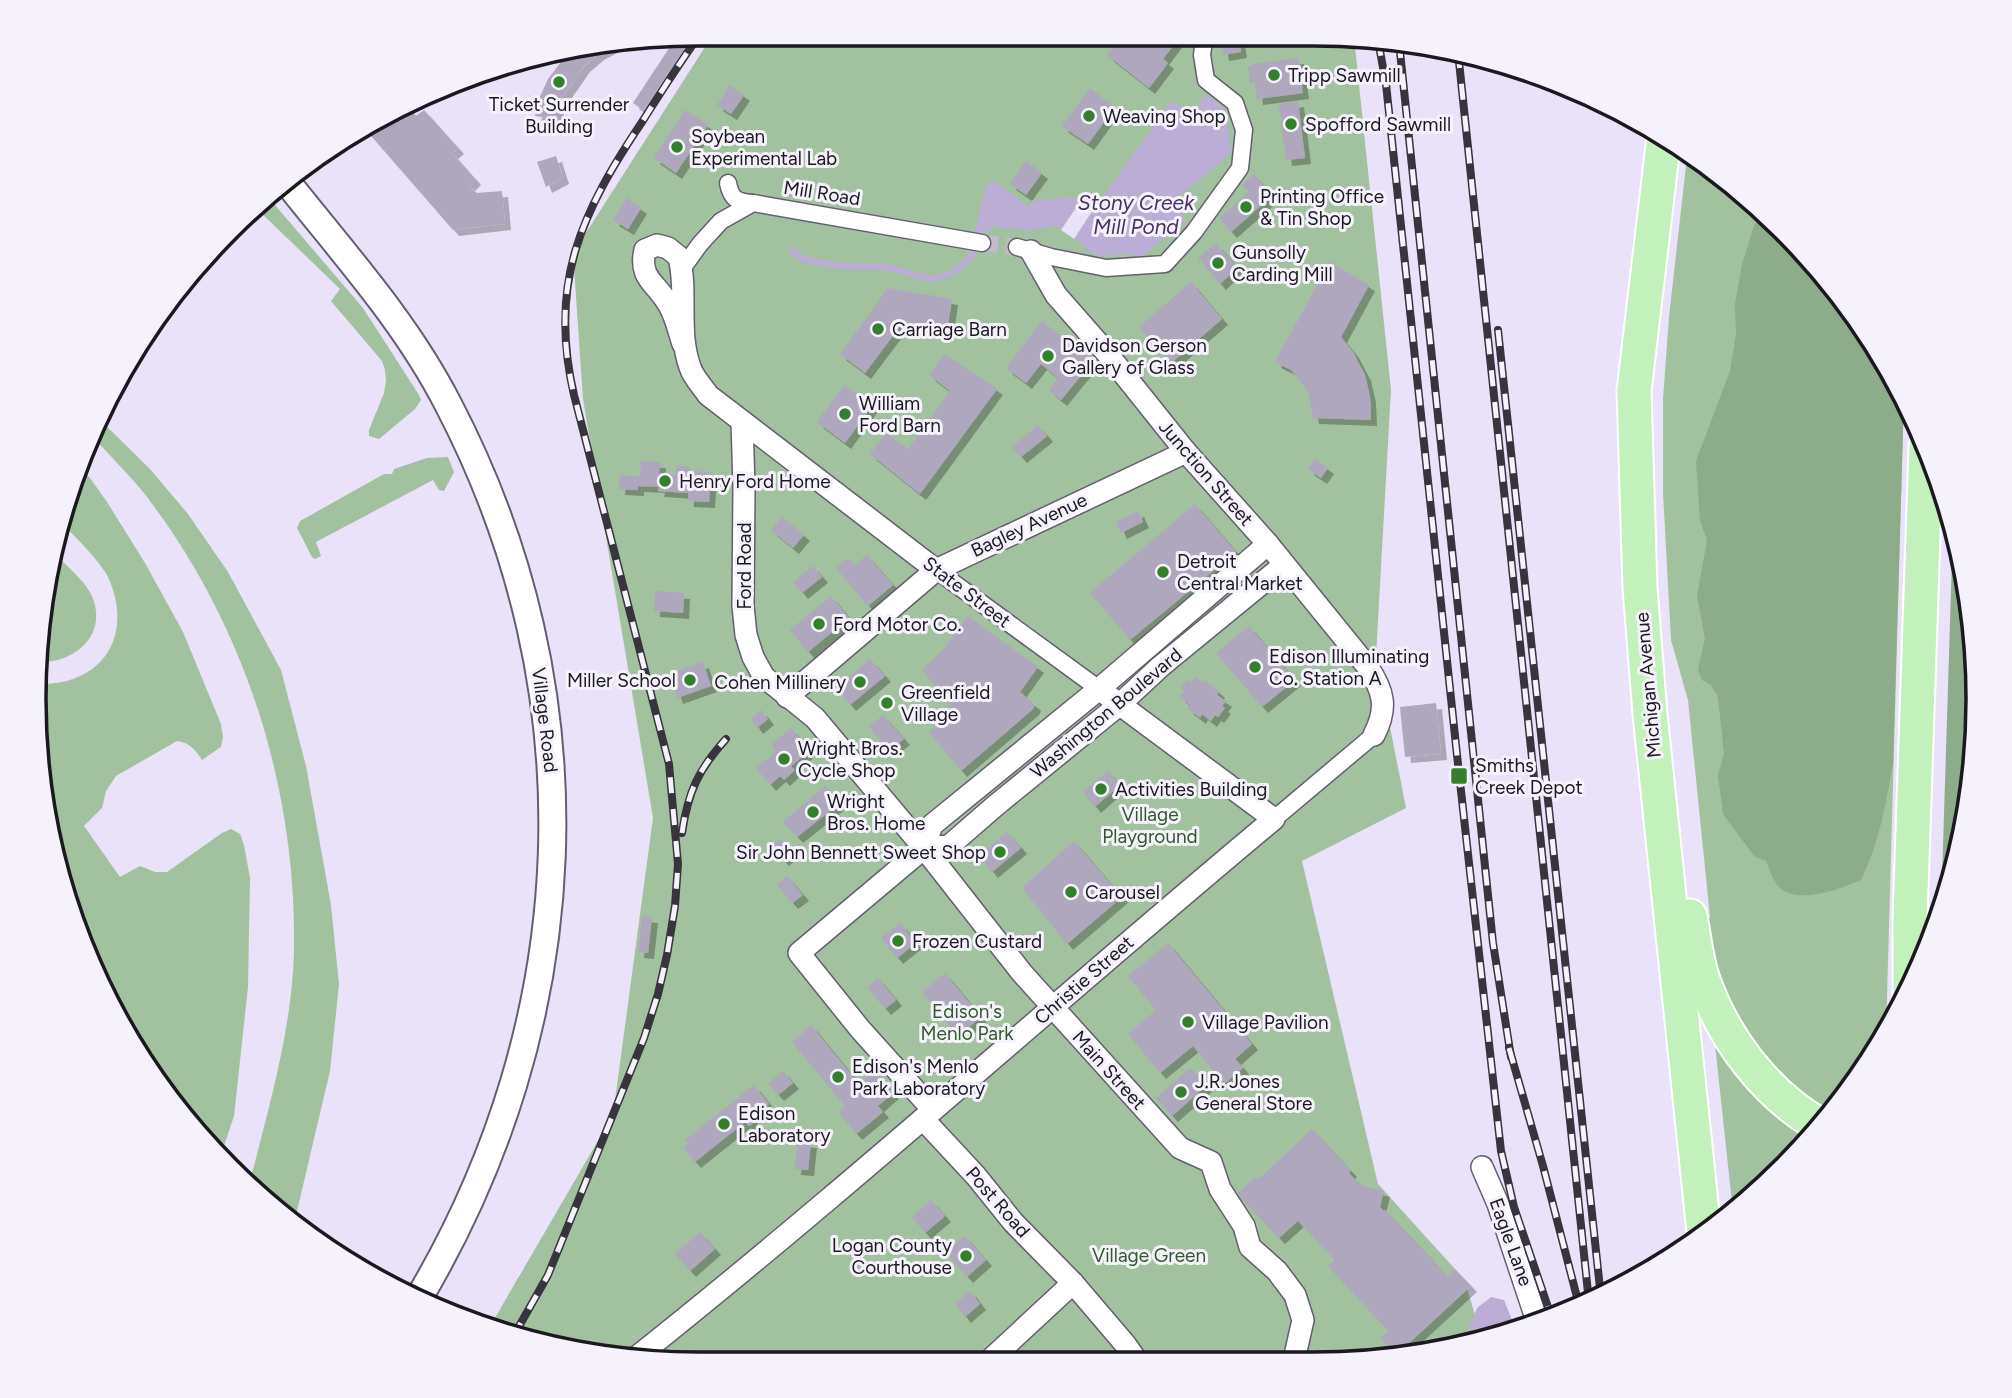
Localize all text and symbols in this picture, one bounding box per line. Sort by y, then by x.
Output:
place label: Tripp Sawmill [1288,64,1401,87]
marker: Tripp Sawmill [1266,67,1282,83]
marker: Ticket Surrender Building [551,74,567,90]
place label: Ticket Surrender Building [489,93,630,138]
place label: Weaving Shop [1103,105,1226,128]
marker: Weaving Shop [1081,108,1097,124]
place label: Spofford Sawmill [1305,113,1451,136]
marker: Spofford Sawmill [1283,116,1299,132]
place label: Soybean Experimental Lab [691,125,837,170]
marker: Soybean Experimental Lab [669,139,685,155]
street label: Mill Road [782,176,862,210]
place label: Printing Office & Tin Shop [1260,185,1384,230]
water label: Stony Creek Mill Pond [1078,190,1195,239]
marker: Printing Office & Tin Shop [1238,199,1254,215]
place label: Gunsolly Carding Mill [1232,241,1333,286]
marker: Gunsolly Carding Mill [1210,255,1226,271]
place label: Carriage Barn [892,318,1007,341]
marker: Carriage Barn [870,321,886,337]
place label: Davidson Gerson Gallery of Glass [1062,334,1207,379]
marker: Davidson Gerson Gallery of Glass [1040,348,1056,364]
place label: William Ford Barn [859,392,941,437]
marker: William Ford Barn [837,406,853,422]
street label: Junction Street [1154,416,1258,530]
place label: Henry Ford Home [679,470,831,493]
marker: Henry Ford Home [657,473,673,489]
street label: Bagley Avenue [967,488,1091,562]
street label: Ford Road [733,522,756,610]
place label: Detroit Central Market [1177,550,1303,595]
street label: State Street [919,552,1015,632]
marker: Detroit Central Market [1155,564,1171,580]
street label: Michigan Avenue [1630,611,1666,759]
place label: Ford Motor Co. [833,613,962,636]
marker: Ford Motor Co. [811,616,827,632]
street label: Washington Boulevard [1026,643,1186,783]
place label: Edison Illuminating Co. Station A [1269,645,1429,690]
marker: Edison Illuminating Co. Station A [1247,659,1263,675]
street label: Village Road [527,666,563,774]
place label: Miller School [567,669,676,692]
place label: Cohen Millinery [714,671,846,694]
marker: Miller School [682,672,698,688]
marker: Cohen Millinery [852,674,868,690]
place label: Greenfield Village [901,681,990,726]
marker: Greenfield Village [879,695,895,711]
place label: Wright Bros. Cycle Shop [798,737,903,782]
marker: Wright Bros. Cycle Shop [776,751,792,767]
place label: Smiths Creek Depot [1475,754,1583,799]
marker: Smiths Creek Depot [1449,766,1469,786]
place label: Activities Building [1115,778,1268,801]
marker: Activities Building [1093,781,1109,797]
place label: Wright Bros. Home [827,790,925,835]
park label: Village Playground [1102,803,1198,848]
marker: Wright Bros. Home [805,804,821,820]
place label: Sir John Bennett Sweet Shop [736,841,986,864]
marker: Sir John Bennett Sweet Shop [992,844,1008,860]
place label: Carousel [1085,881,1160,904]
marker: Carousel [1063,884,1079,900]
place label: Frozen Custard [912,930,1042,953]
street label: Christie Street [1030,931,1138,1029]
marker: Frozen Custard [890,933,906,949]
park label: Edison's Menlo Park [920,1000,1014,1045]
place label: Village Pavilion [1202,1011,1329,1034]
marker: Village Pavilion [1180,1014,1196,1030]
street label: Main Street [1067,1026,1151,1114]
place label: Edison's Menlo Park Laboratory [852,1055,985,1100]
marker: Edison's Menlo Park Laboratory [830,1069,846,1085]
place label: J.R. Jones General Store [1195,1070,1312,1115]
marker: J.R. Jones General Store [1173,1084,1189,1100]
place label: Edison Laboratory [738,1102,830,1147]
marker: Edison Laboratory [716,1116,732,1132]
street label: Post Road [961,1162,1035,1242]
street label: Eagle Lane [1484,1195,1538,1289]
place label: Logan County Courthouse [832,1234,952,1279]
park label: Village Green [1092,1244,1206,1267]
marker: Logan County Courthouse [958,1248,974,1264]

